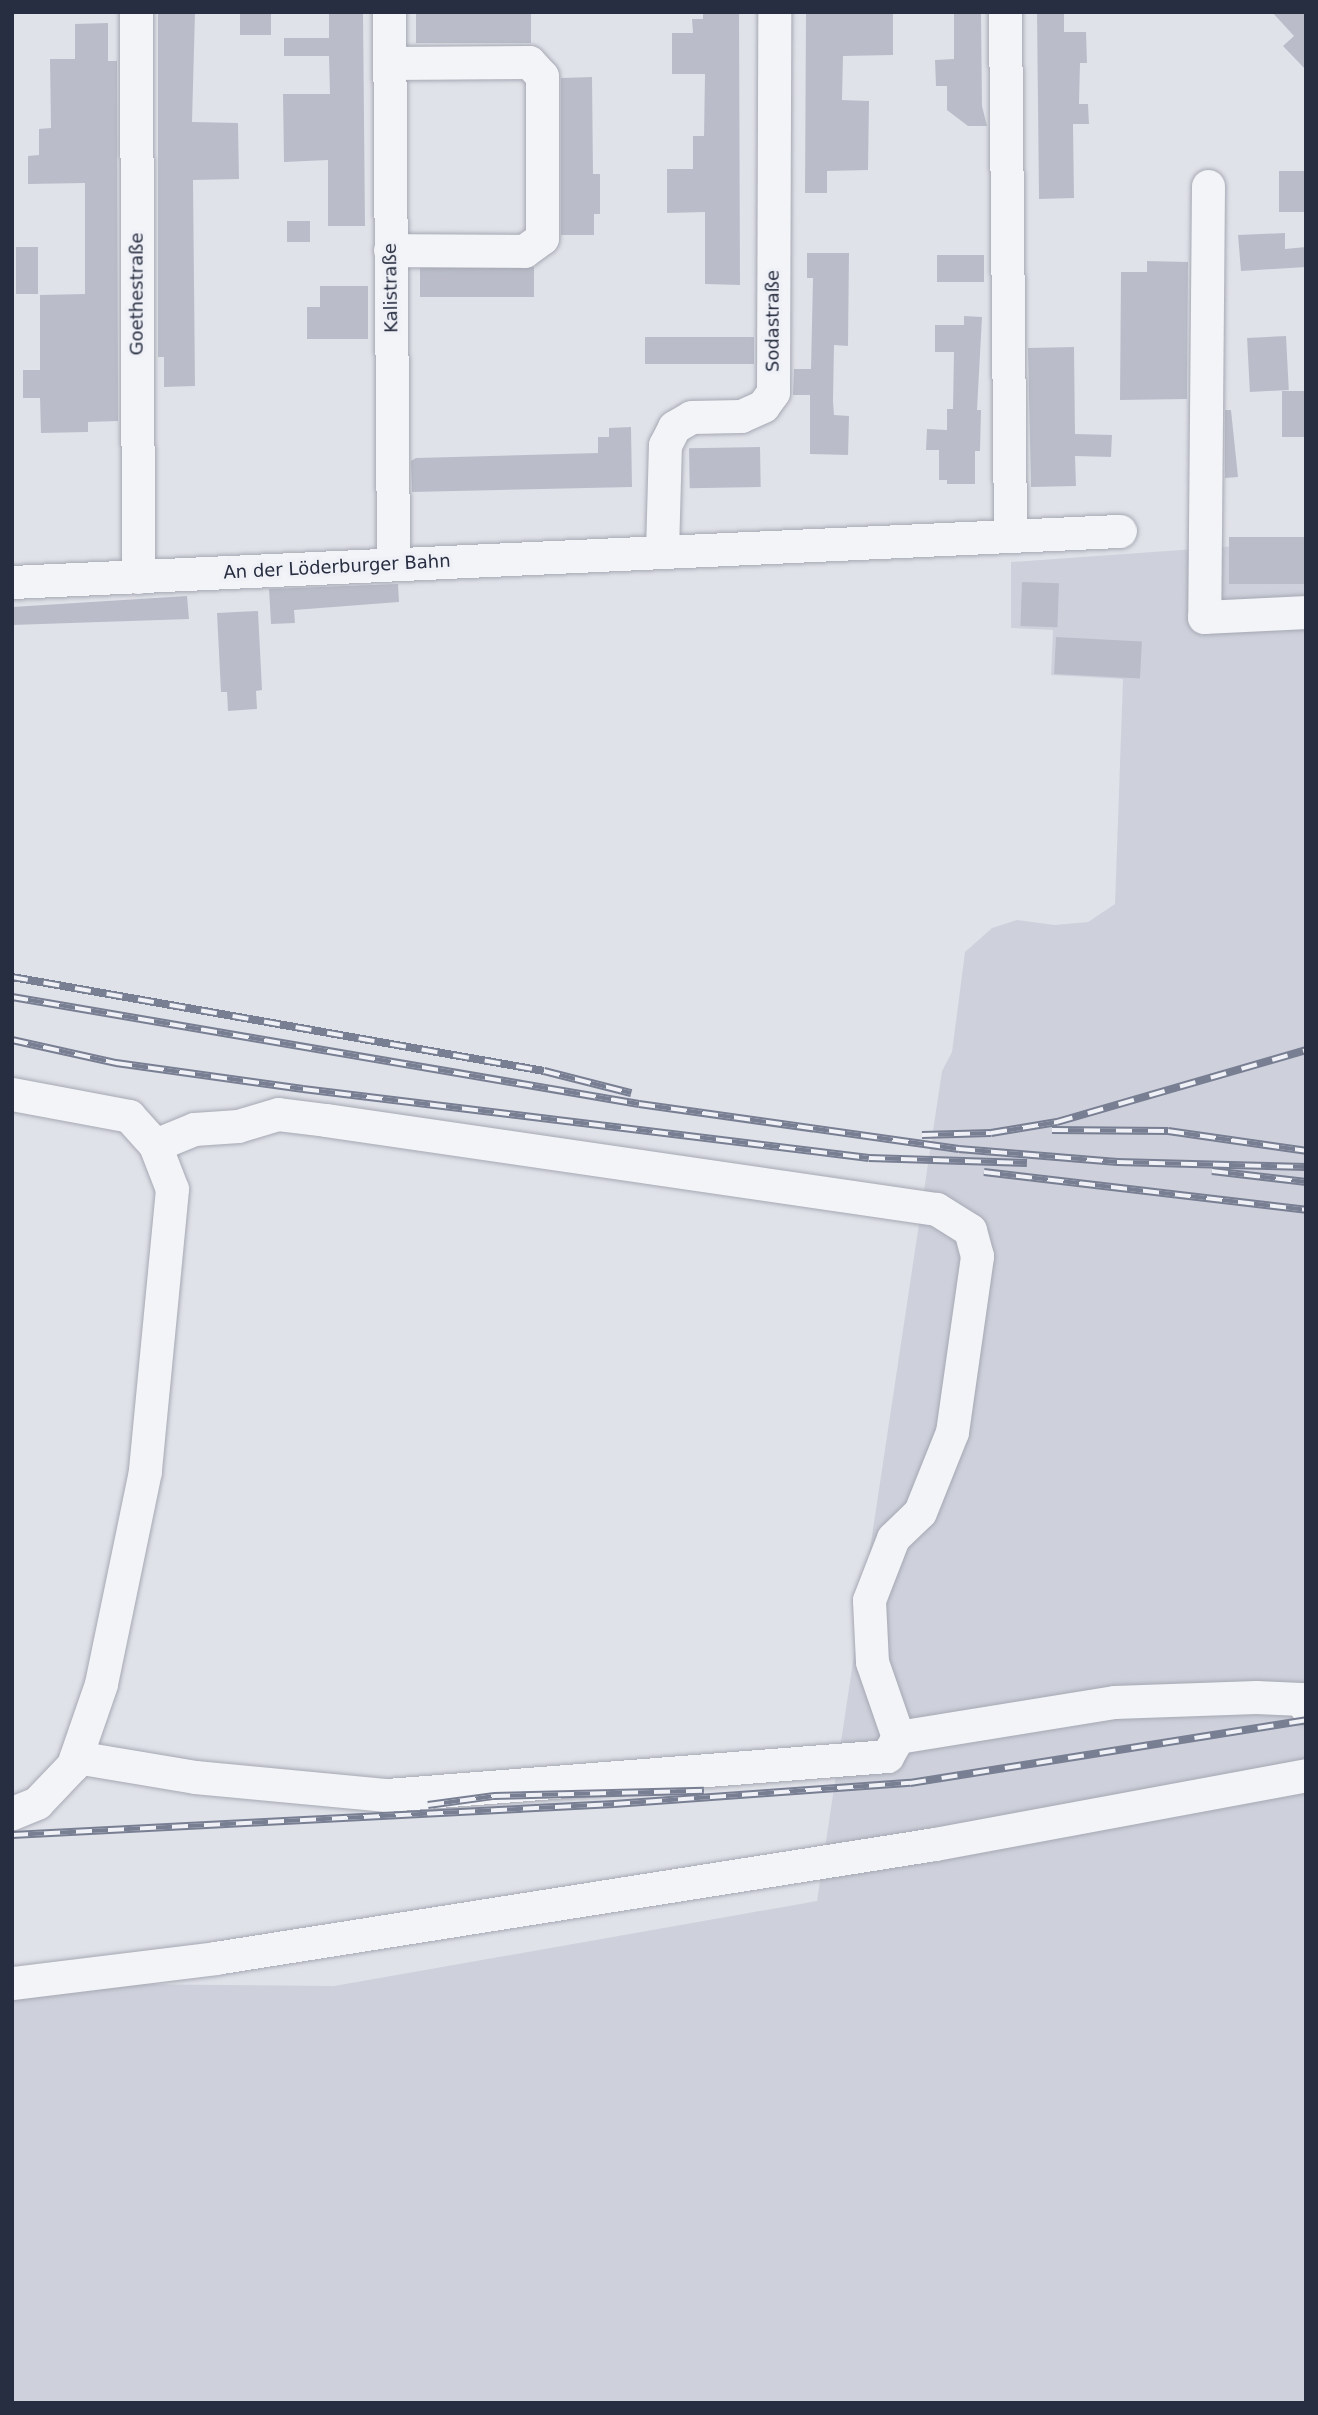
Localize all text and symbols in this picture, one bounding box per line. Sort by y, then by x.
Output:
street label: Goethestraße [126,233,148,355]
street label: Kalistraße [379,243,403,333]
street label: Sodastraße [762,270,784,372]
street label: An der Löderburger Bahn [223,550,451,584]

